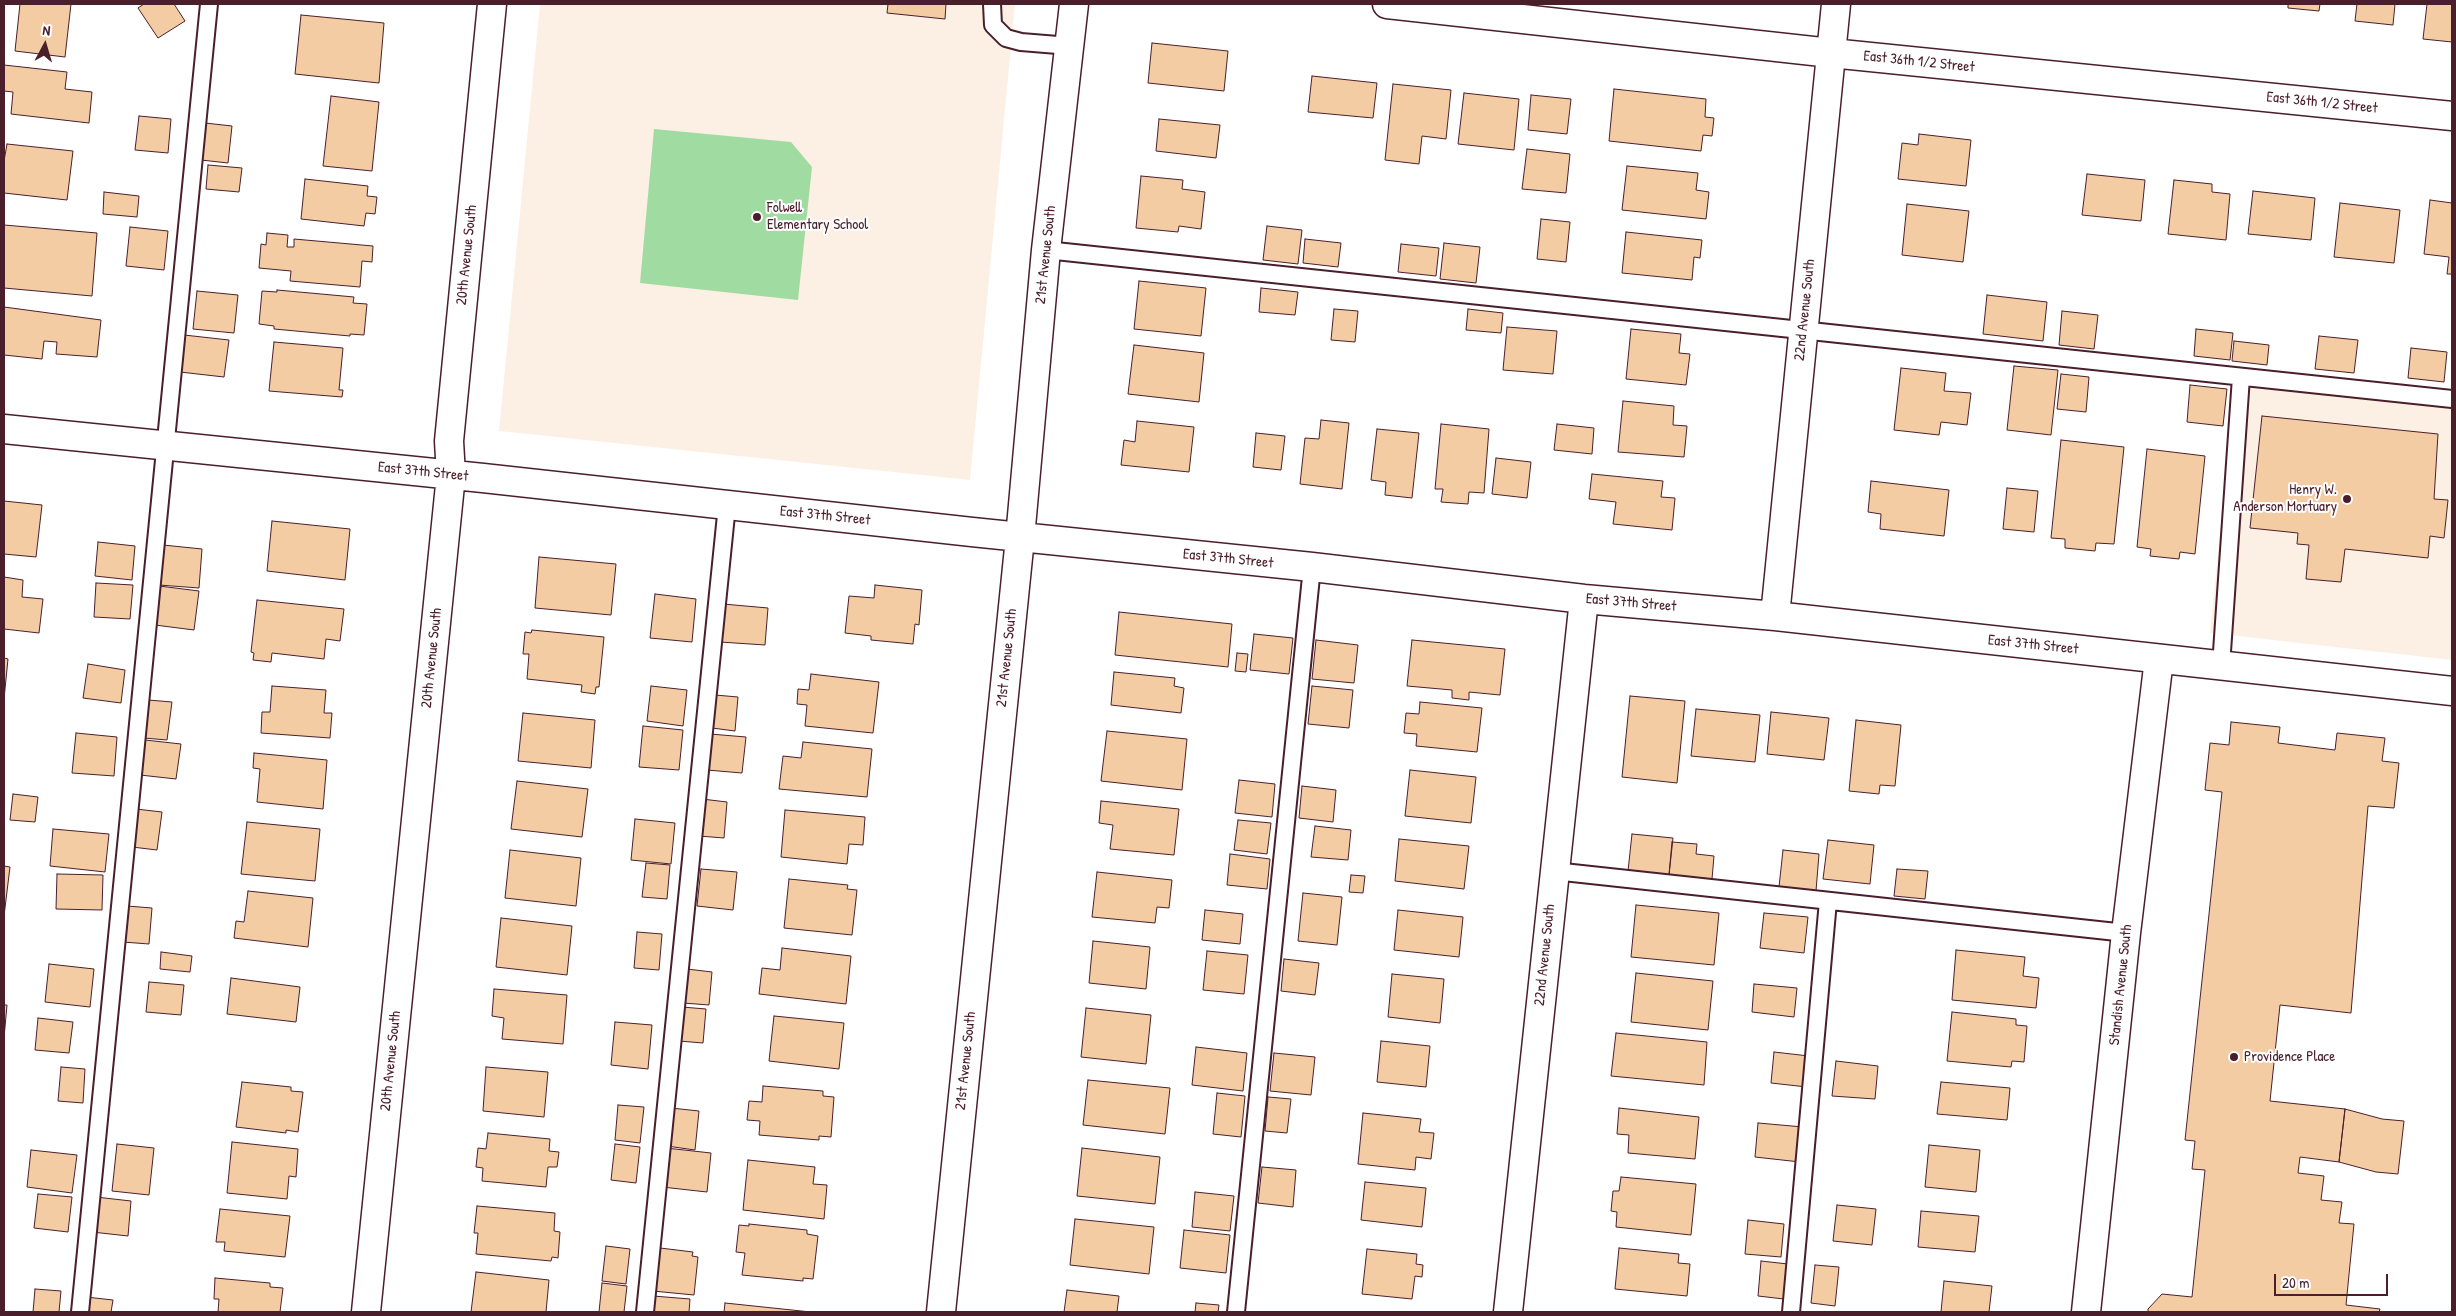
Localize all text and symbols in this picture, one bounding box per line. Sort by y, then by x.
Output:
north arrow [20,20,70,70]
text: N [42,20,51,39]
street label: East 36th 1/2 Street [1863,47,1975,77]
street label: East 36th 1/2 Street [2266,88,2378,118]
place label: Folwell Elementary School [767,199,868,234]
street label: 20th Avenue South [453,204,481,306]
street label: 21st Avenue South [1032,205,1060,305]
marker: Folwell Elementary School [751,211,763,223]
street label: 22nd Avenue South [1791,258,1819,362]
street label: East 37th Street [377,458,469,486]
place label: Henry W. Anderson Mortuary [2233,481,2337,516]
marker: Henry W. Anderson Mortuary [2341,493,2353,505]
street label: East 37th Street [779,502,871,530]
street label: East 37th Street [1182,545,1274,573]
street label: East 37th Street [1585,590,1677,616]
street label: 20th Avenue South [418,607,446,709]
street label: 21st Avenue South [993,608,1021,708]
street label: East 37th Street [1987,631,2079,659]
street label: 22nd Avenue South [1531,903,1559,1007]
street label: Standish Avenue South [2106,924,2136,1046]
street label: 20th Avenue South [377,1010,405,1112]
street label: 21st Avenue South [952,1011,980,1111]
place label: Providence Place [2244,1048,2335,1066]
marker: Providence Place [2228,1051,2240,1063]
scale bar [2276,1264,2390,1296]
text: 20 m [2282,1272,2309,1293]

